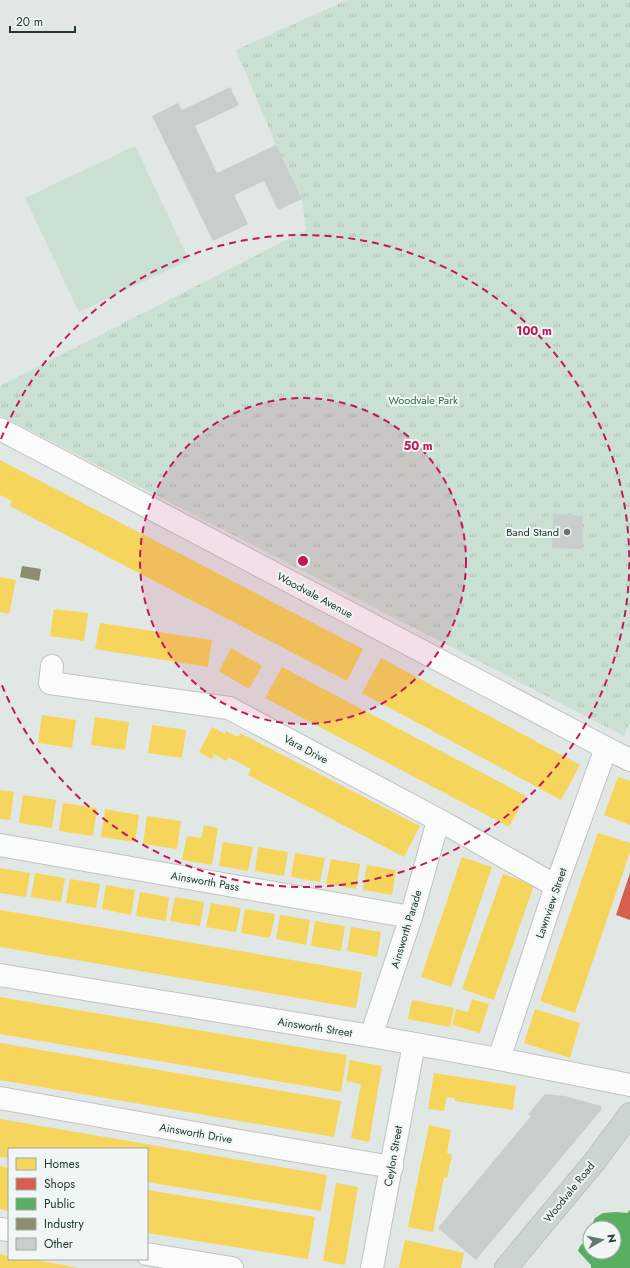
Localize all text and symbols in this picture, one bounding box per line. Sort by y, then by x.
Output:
scale bar [10,8,75,34]
text: 20 m [16,13,43,31]
text: 100 m [516,322,552,340]
park label: Woodvale Park [388,392,458,408]
text: 50 m [403,437,433,455]
place label: Band Stand [506,524,559,540]
marker: Band Stand [562,527,572,537]
centre of rings [296,554,310,568]
street label: Woodvale Avenue [274,568,356,622]
street label: Vara Drive [281,731,331,768]
street label: Lawnview Street [531,865,571,940]
street label: Ainsworth Pass [170,867,241,895]
street label: Ainsworth Parade [386,888,426,970]
street label: Ainsworth Street [277,1013,354,1041]
street label: Ainsworth Drive [158,1119,234,1147]
street label: Ceylon Street [380,1124,406,1188]
legend [8,1148,148,1260]
text: Homes [44,1155,80,1173]
street label: Woodvale Road [540,1158,598,1226]
text: Shops [44,1175,75,1193]
text: Public [44,1195,75,1213]
text: Industry [44,1215,85,1233]
north arrow [582,1220,622,1260]
text: N [603,1233,620,1244]
text: Other [44,1235,74,1253]

